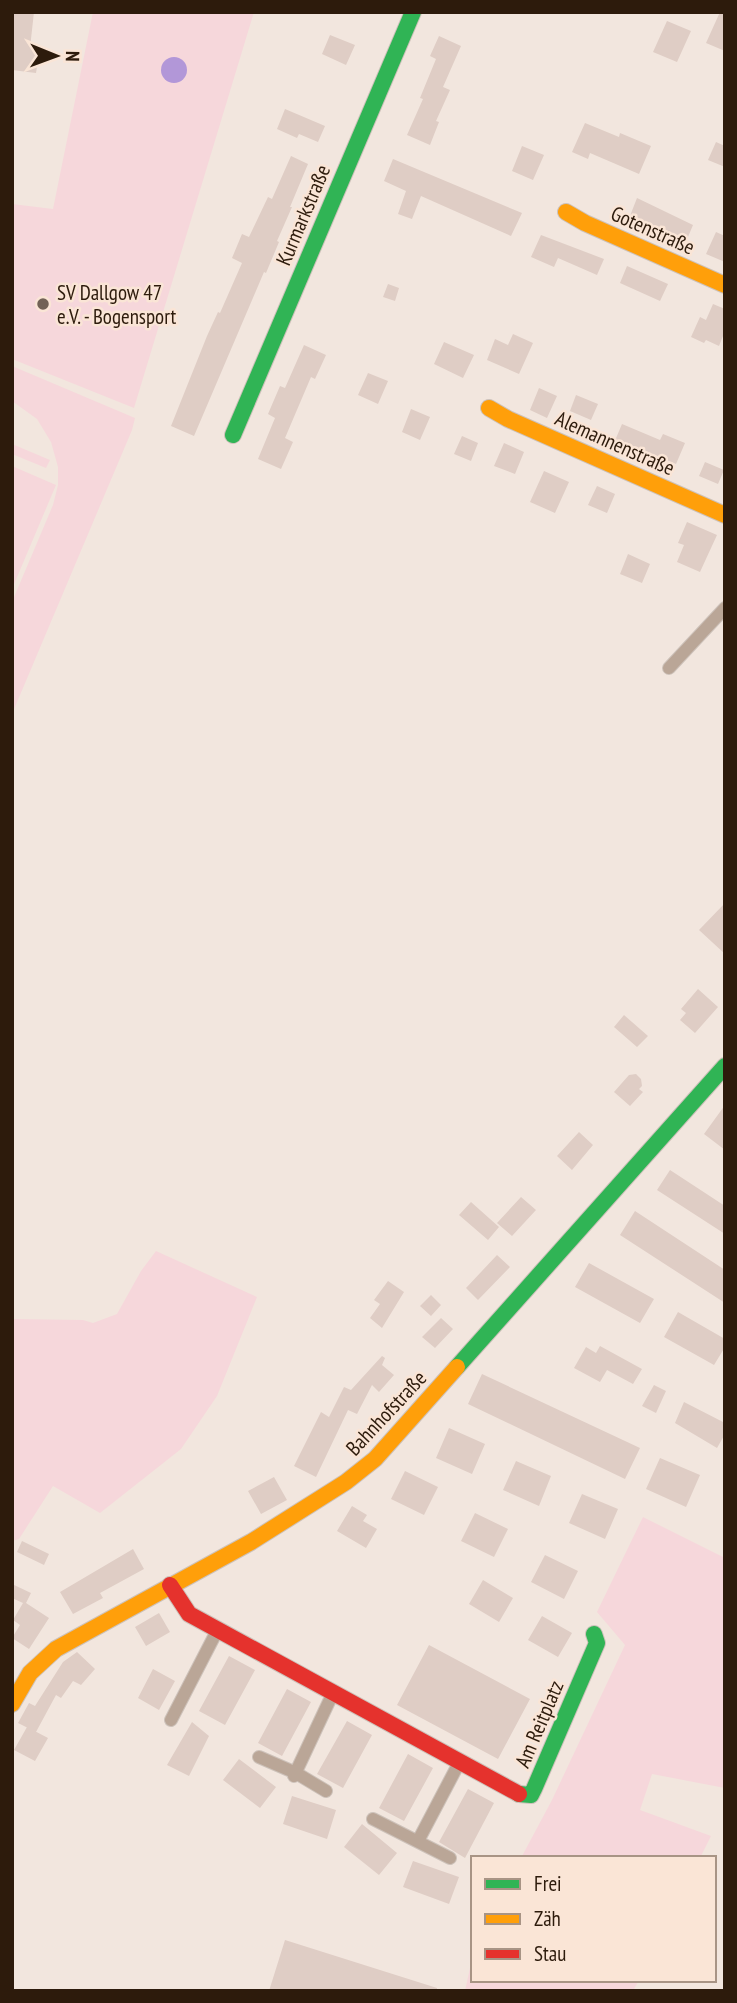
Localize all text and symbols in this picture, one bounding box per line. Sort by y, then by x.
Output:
north arrow [21,21,91,91]
text: N [61,51,85,62]
street label: Kurmarkstraße [270,161,336,269]
street label: Gotenstraße [607,200,699,260]
place label: SV Dallgow 47 e.V. - Bogensport [57,279,176,330]
marker: SV Dallgow 47 e.V. - Bogensport [35,296,51,312]
street label: Alemannenstraße [551,405,679,481]
street label: Bahnhofstraße [340,1365,432,1461]
street label: Am Reitplatz [509,1676,569,1772]
legend [471,1856,716,1982]
text: Frei [534,1870,562,1897]
text: Zäh [534,1905,561,1932]
text: Stau [534,1940,566,1967]

